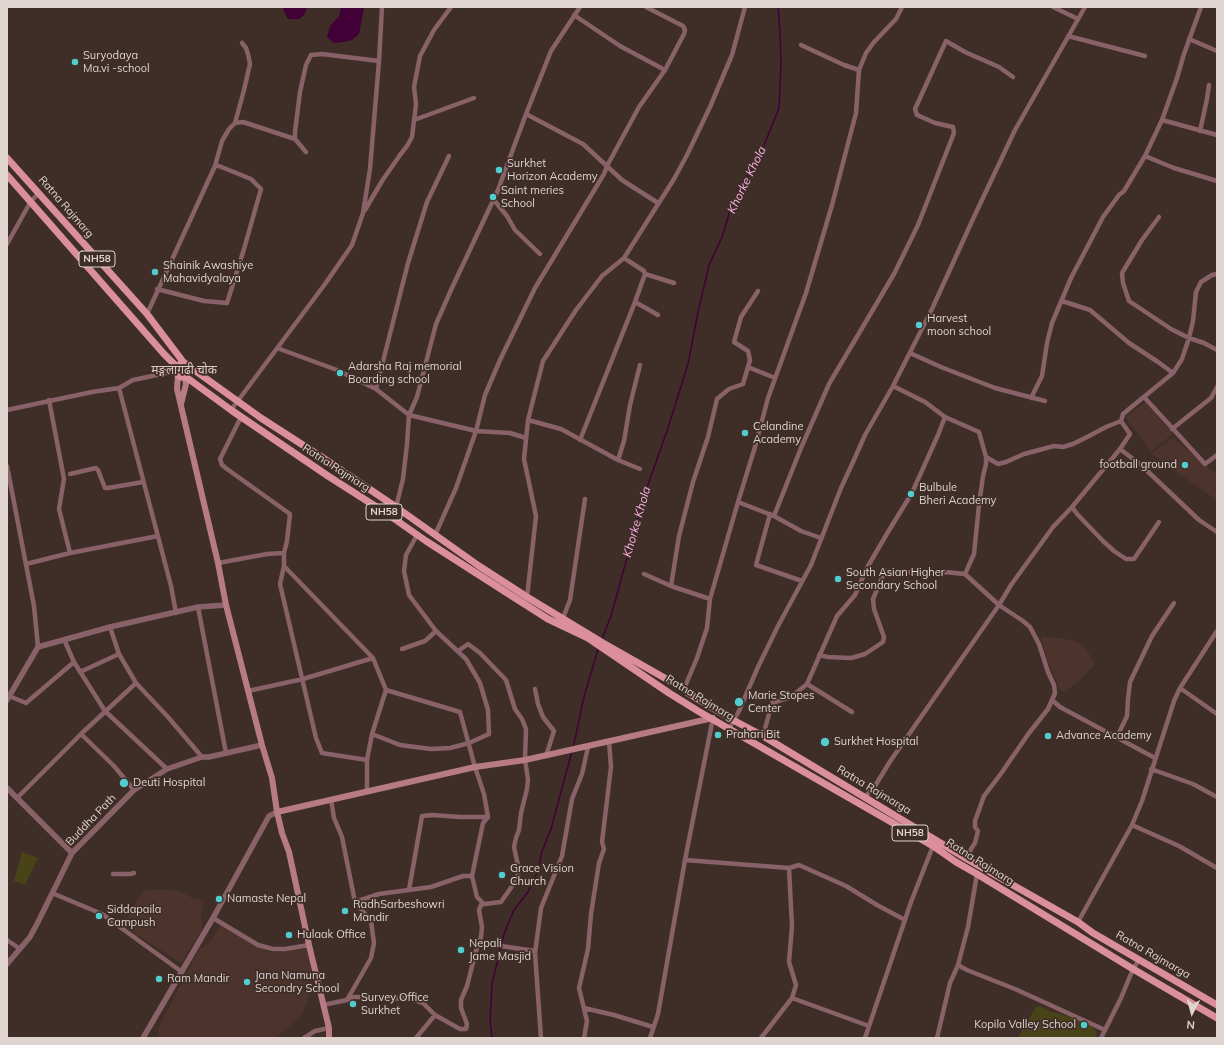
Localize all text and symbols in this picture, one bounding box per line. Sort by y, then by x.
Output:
place label: Suryodaya Ma.vi -school [83,49,150,75]
marker: Suryodaya Ma.vi -school [70,57,80,67]
water label: Khorke Khola [725,144,769,216]
place label: Surkhet Horizon Academy [507,157,598,183]
marker: Surkhet Horizon Academy [494,165,504,175]
street label: Ratna Rajmarg [36,173,96,241]
place label: Saint meries School [501,184,564,210]
marker: Saint meries School [488,192,498,202]
road number: NH58 [79,251,115,267]
place label: Shainik Awashiye Mahavidyalaya [163,259,253,285]
marker: Shainik Awashiye Mahavidyalaya [150,267,160,277]
place label: Harvest moon school [927,312,991,338]
marker: Harvest moon school [914,320,924,330]
place label: Adarsha Raj memorial Boarding school [348,360,462,386]
district label: मङ्गलागढी चोक [151,363,217,377]
marker: Adarsha Raj memorial Boarding school [335,368,345,378]
place label: Celandine Academy [753,420,803,446]
marker: Celandine Academy [740,428,750,438]
street label: Ratna Rajmarg [300,441,372,495]
place label: football ground [1100,458,1177,472]
marker: football ground [1180,460,1190,470]
place label: Bulbule Bheri Academy [919,481,996,507]
water label: Khorke Khola [620,485,654,559]
marker: Bulbule Bheri Academy [906,489,916,499]
road number: NH58 [366,504,402,520]
place label: South Asian Higher Secondary School [846,566,945,592]
marker: South Asian Higher Secondary School [833,574,843,584]
street label: Ratna Rajmarg [663,672,737,724]
place label: Marie Stopes Center [748,689,814,715]
marker: Marie Stopes Center [733,696,745,708]
place label: Prahari Bit [726,728,780,742]
place label: Advance Academy [1056,729,1152,743]
marker: Prahari Bit [713,730,723,740]
marker: Advance Academy [1043,731,1053,741]
place label: Surkhet Hospital [834,735,918,749]
marker: Surkhet Hospital [819,736,831,748]
street label: Ratna Rajmarga [835,763,913,817]
place label: Deuti Hospital [133,776,205,790]
marker: Deuti Hospital [118,777,130,789]
street label: Buddha Path [63,791,119,849]
road number: NH58 [892,825,928,841]
street label: Ratna Rajmarg [944,836,1016,888]
place label: Grace Vision Church [510,862,574,888]
marker: Grace Vision Church [497,870,507,880]
place label: Namaste Nepal [227,892,306,906]
marker: Namaste Nepal [214,894,224,904]
place label: RadhSarbeshowri Mandir [353,898,445,924]
place label: Siddapaila Campush [107,903,161,929]
marker: RadhSarbeshowri Mandir [340,906,350,916]
marker: Siddapaila Campush [94,911,104,921]
place label: Hulaak Office [297,928,366,942]
street label: Ratna Rajmarga [1113,928,1193,982]
marker: Hulaak Office [284,930,294,940]
place label: Nepali Jame Masjid [469,937,531,963]
marker: Nepali Jame Masjid [456,945,466,955]
place label: Jana Namuna Secondry School [255,969,339,995]
place label: Ram Mandir [167,972,229,986]
marker: Ram Mandir [154,974,164,984]
marker: Jana Namuna Secondry School [242,977,252,987]
place label: Survey Office Surkhet [361,991,429,1017]
north arrow [1172,993,1212,1033]
marker: Survey Office Surkhet [348,999,358,1009]
place label: Kopila Valley School [974,1018,1076,1032]
text: N [1186,1018,1196,1032]
marker: Kopila Valley School [1079,1020,1089,1030]

